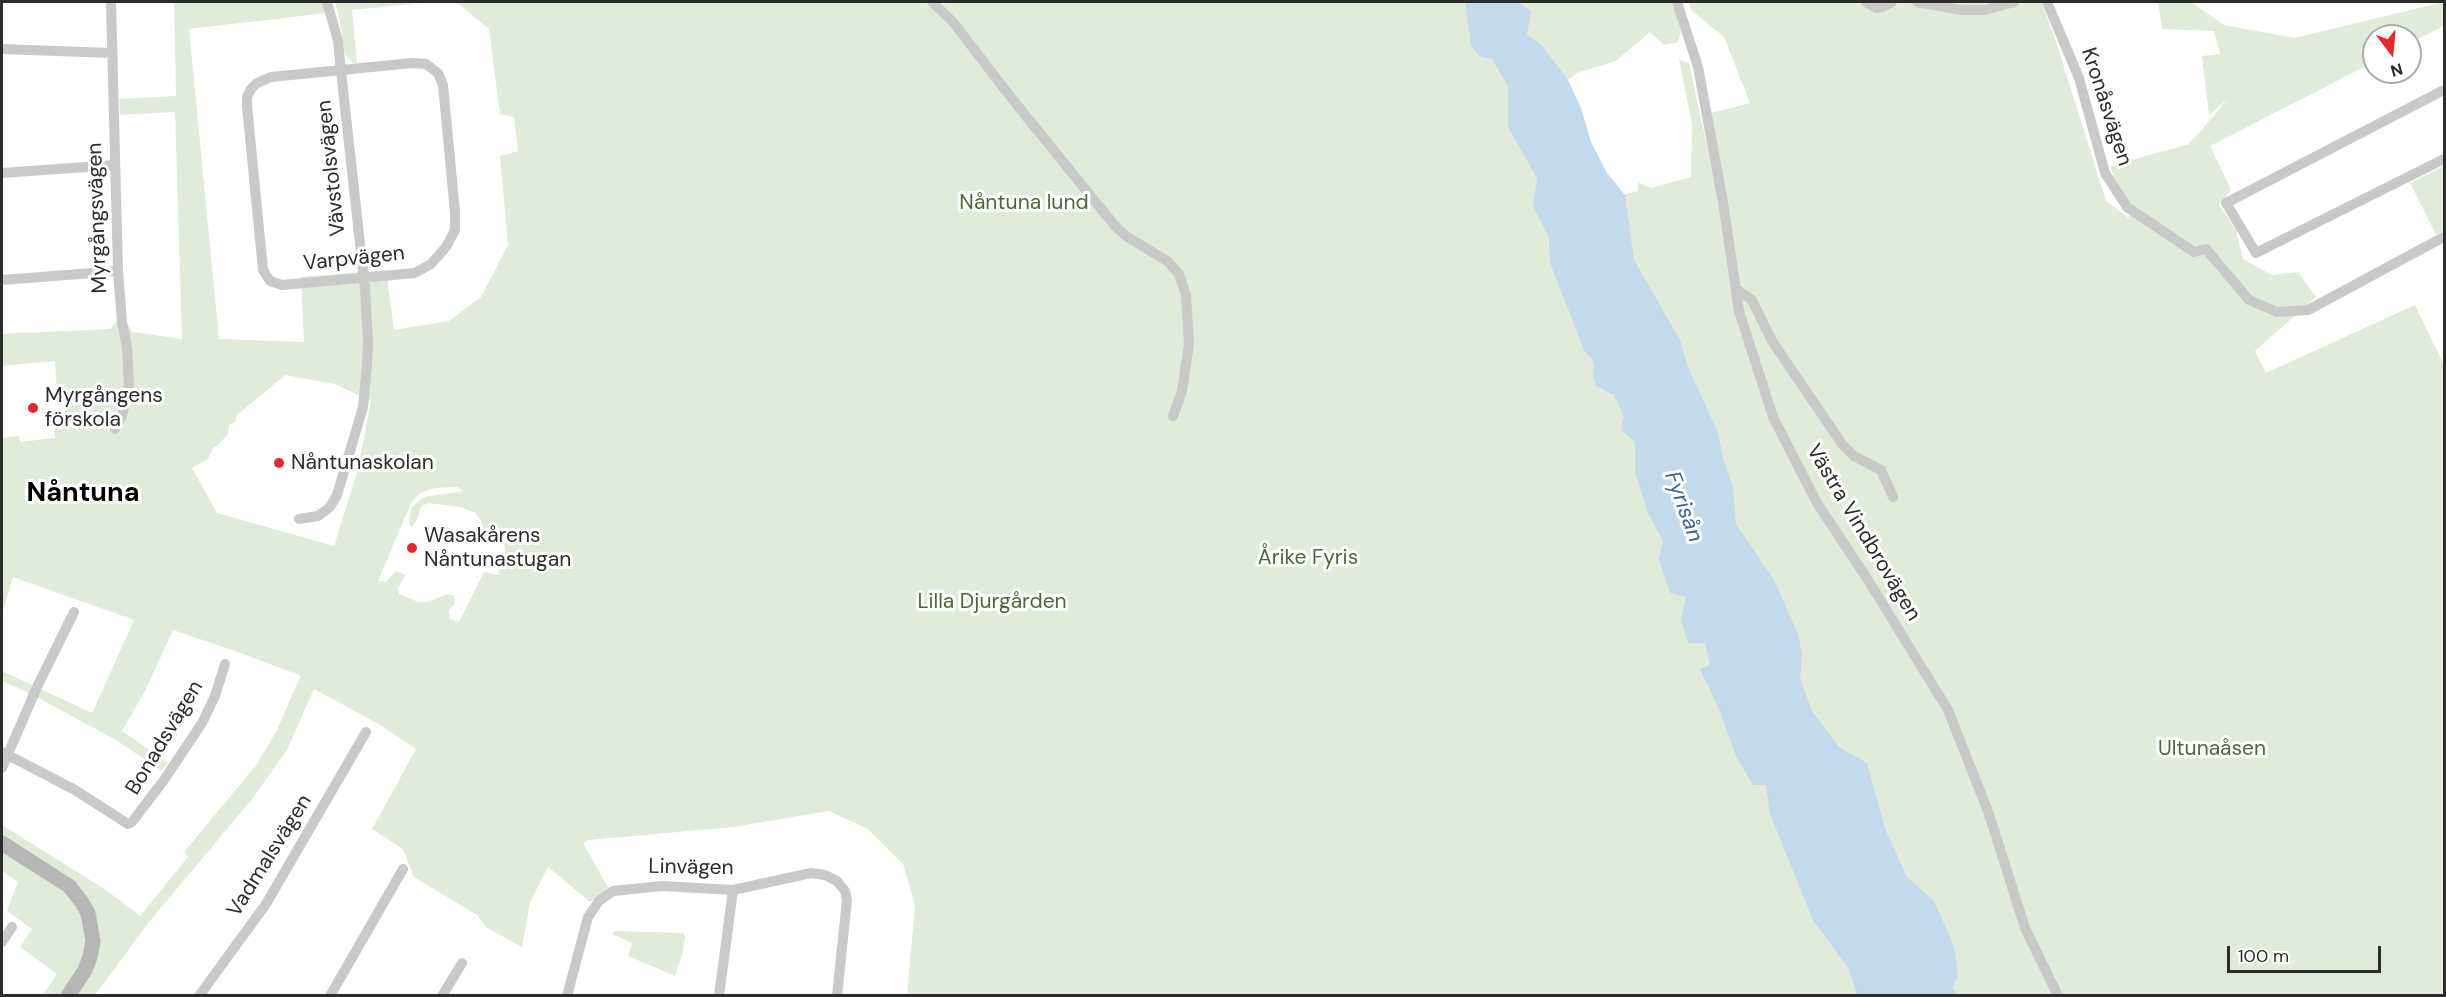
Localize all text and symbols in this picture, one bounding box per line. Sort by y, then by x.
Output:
north arrow [2362,24,2422,84]
street label: Kronåsvägen [2075,45,2137,169]
text: N [2388,58,2405,82]
street label: Vävstolsvägen [312,99,352,237]
street label: Myrgångsvägen [83,142,113,294]
park label: Nåntuna lund [959,190,1089,216]
street label: Varpvägen [302,241,406,277]
place label: Myrgångens förskola [45,383,163,433]
marker: Myrgångens förskola [26,401,40,415]
street label: Västra Vindbrovägen [1800,440,1926,626]
place label: Nåntunaskolan [291,450,434,476]
marker: Nåntunaskolan [272,456,286,470]
water label: Fyrisån [1658,468,1708,546]
district label: Nåntuna [27,478,139,510]
place label: Wasakårens Nåntunastugan [424,523,571,573]
marker: Wasakårens Nåntunastugan [405,541,419,555]
park label: Årike Fyris [1258,545,1358,571]
park label: Lilla Djurgården [917,589,1067,615]
street label: Bonadsvägen [121,676,209,800]
park label: Ultunaåsen [2158,736,2266,762]
street label: Vadmalsvägen [222,790,318,922]
street label: Linvägen [648,855,734,881]
scale bar [2230,934,2384,972]
text: 100 m [2238,944,2289,968]

